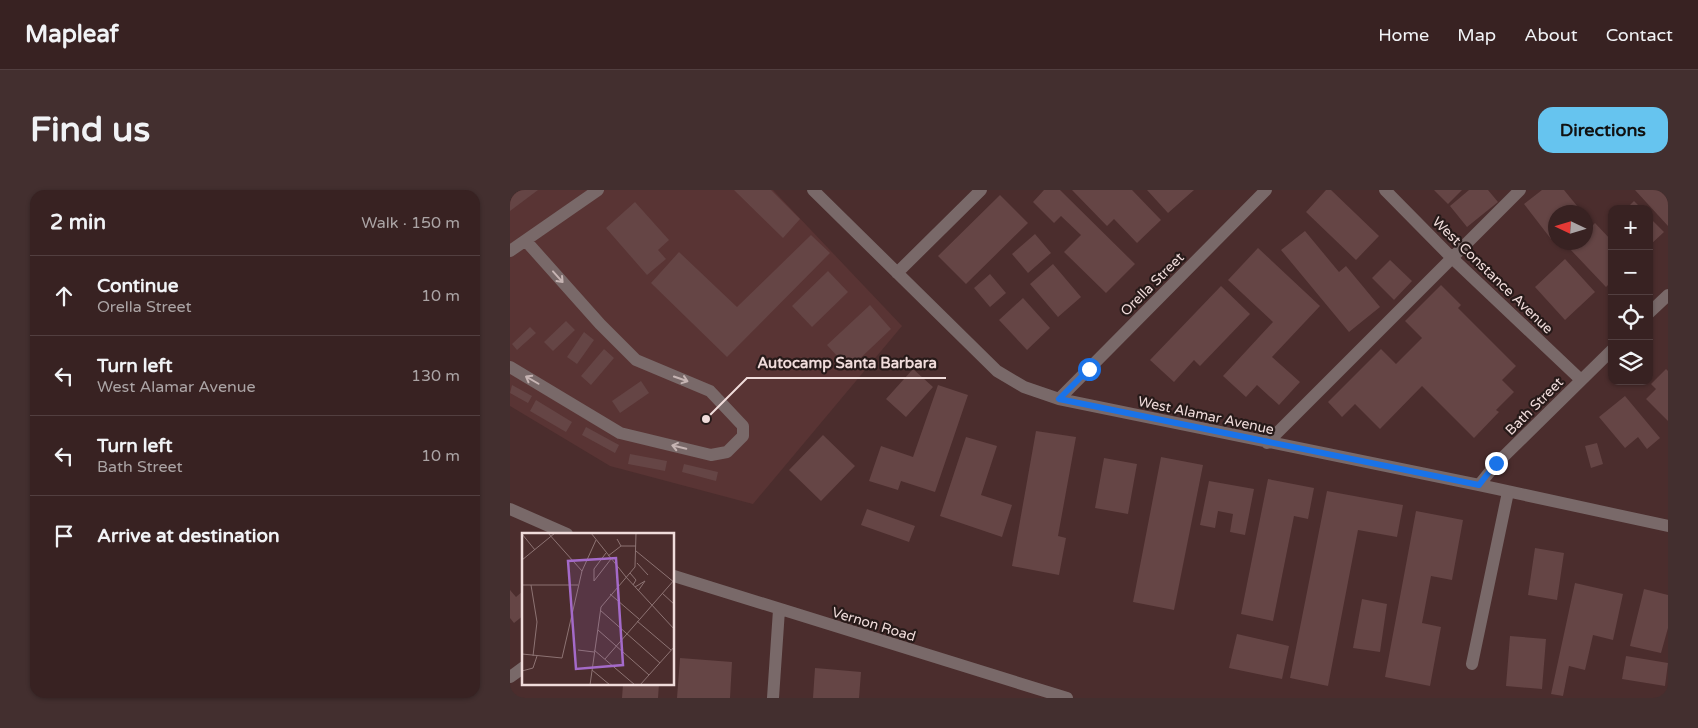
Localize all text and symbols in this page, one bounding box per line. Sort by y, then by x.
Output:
text: Mapleaf [25,20,119,49]
text: Home [1378,24,1429,46]
text: Map [1457,24,1496,46]
text: About [1524,24,1578,46]
text: Contact [1606,24,1673,46]
button: Directions [1538,107,1668,153]
text: Find us [30,109,150,151]
north arrow [1548,205,1593,250]
map controls [1608,205,1653,385]
button: + [1608,205,1653,250]
text: 2 min [50,210,106,235]
text: Walk · 150 m [361,213,460,233]
street label: West Constance Avenue [1429,213,1557,337]
street label: Orella Street [1117,249,1188,320]
button: − [1608,250,1653,295]
one-way arrow [552,271,564,284]
text: Continue [97,275,179,297]
icon: ahead [50,282,78,310]
text: 10 m [421,286,460,306]
button: locate [1608,295,1653,340]
text: Orella Street [97,297,192,317]
button: layers [1608,340,1653,385]
callout: Autocamp Santa Barbara [747,348,946,378]
text: Autocamp Santa Barbara [757,354,937,373]
text: Turn left [97,355,173,377]
route start [1078,358,1101,381]
icon: left [50,362,78,390]
text: 130 m [411,366,460,386]
street label: Bath Street [1502,373,1567,439]
one-way arrow [673,374,689,384]
one-way arrow [526,375,540,385]
text: West Alamar Avenue [97,377,255,397]
street label: West Alamar Avenue [1136,393,1276,438]
text: Turn left [97,435,173,457]
icon: left [50,442,78,470]
one-way arrow [671,442,687,451]
text: 10 m [421,446,460,466]
route end [1485,452,1508,475]
text: Bath Street [97,457,183,477]
icon: arrive [50,522,78,550]
text: Arrive at destination [97,525,280,547]
inset map [522,533,675,686]
street label: Vernon Road [830,604,918,645]

